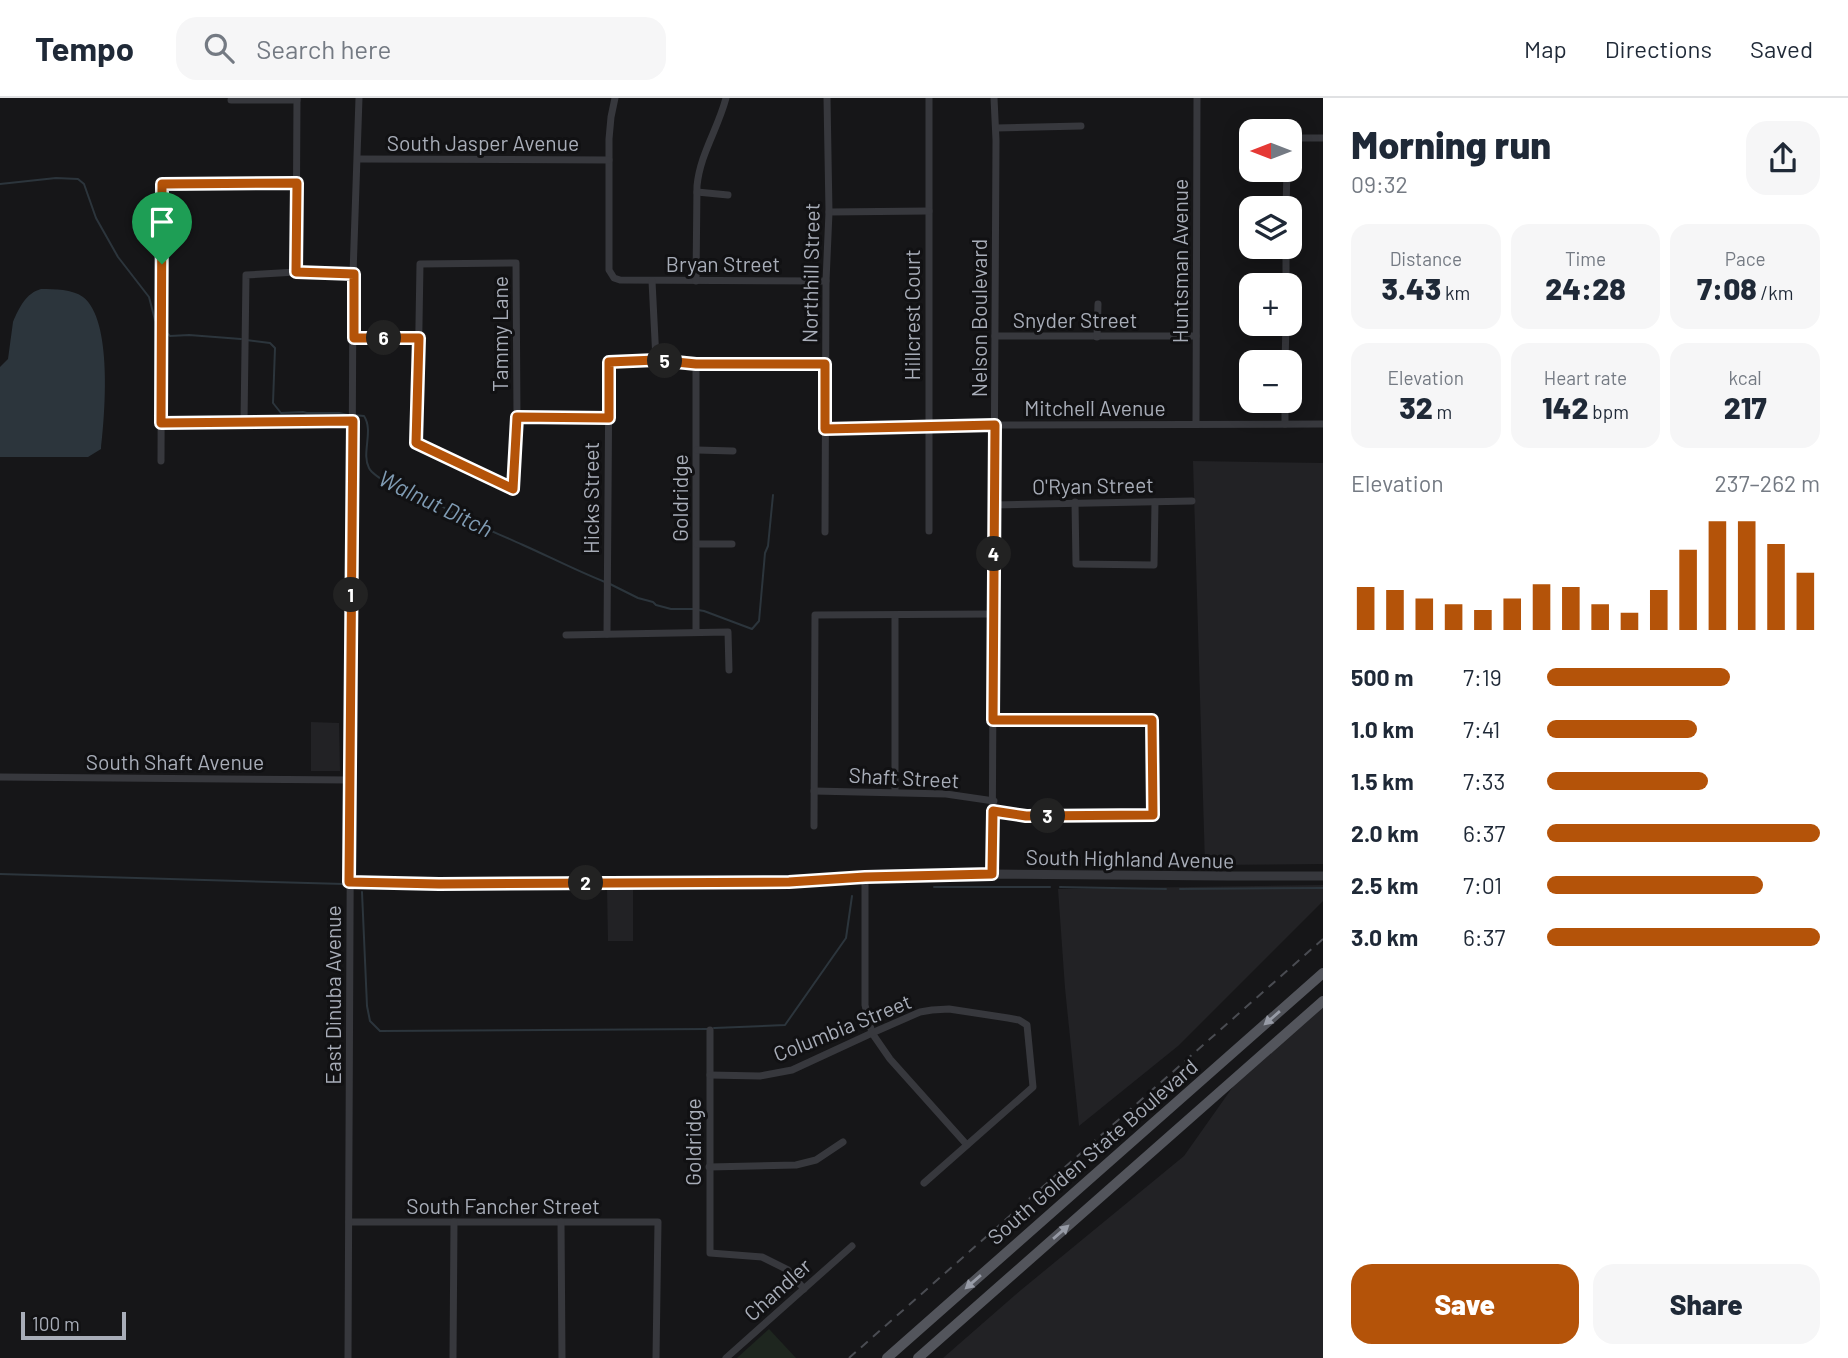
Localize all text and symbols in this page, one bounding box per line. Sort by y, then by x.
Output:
search box [176,17,666,80]
text: Tempo [35,28,134,68]
icon: search [200,29,238,67]
text: Search here [256,33,391,64]
text: Map [1524,34,1567,63]
text: Directions [1605,34,1712,63]
text: Saved [1750,34,1813,63]
north arrow [1239,119,1302,182]
map controls [1239,119,1302,413]
text: Morning run [1351,121,1551,167]
button: share [1746,121,1820,195]
street label: South Jasper Avenue [387,130,579,155]
text: 09:32 [1351,170,1408,198]
street label: Huntsman Avenue [1167,179,1192,343]
pin [132,192,192,264]
button: layers [1239,196,1302,259]
icon: arrive [143,203,181,241]
street label: Northhill Street [796,203,824,343]
street label: Nelson Boulevard [966,239,991,397]
text: Distance [1390,247,1462,270]
text: Time [1565,247,1606,270]
text: Pace [1725,247,1766,270]
street label: Hillcrest Court [899,249,924,381]
street label: Bryan Street [666,251,780,276]
text: 3.43 [1381,270,1441,306]
text: 24:28 [1545,270,1626,306]
text: 7:08 [1697,270,1757,306]
button: + [1239,273,1302,336]
street label: Tammy Lane [487,276,512,392]
text: km [1441,281,1470,304]
text: /km [1757,281,1793,304]
street label: Snyder Street [1013,307,1137,332]
pin: 6 [366,320,402,356]
text: 6 [378,326,389,349]
pin: 5 [648,344,682,378]
text: 5 [659,349,670,372]
button: − [1239,350,1302,413]
text: Elevation [1388,366,1464,389]
text: Heart rate [1544,366,1627,389]
text: kcal [1729,366,1762,389]
text: 32 [1399,389,1433,425]
text: 142 [1542,389,1589,425]
text: 217 [1724,389,1767,425]
street label: Mitchell Avenue [1024,395,1166,420]
text: m [1433,400,1452,423]
text: bpm [1589,400,1629,423]
street label: Hicks Street [578,442,603,554]
street label: Goldridge [667,454,692,542]
water label: Walnut Ditch [374,463,498,543]
text: Elevation [1351,469,1444,497]
text: 237–262 m [1715,469,1820,497]
street label: O'Ryan Street [1032,471,1154,499]
pin: 4 [976,536,1012,572]
text: 4 [988,542,999,565]
pin: 1 [334,578,368,612]
text: 1 [347,583,354,606]
text: 500 m [1351,663,1413,691]
text: 7:19 [1463,663,1502,691]
text: 1.0 km [1351,715,1414,743]
text: 7:41 [1463,715,1500,743]
street label: South Shaft Avenue [86,749,264,774]
street label: Shaft Street [848,762,960,792]
text: 1.5 km [1351,767,1414,795]
text: 7:33 [1463,767,1505,795]
pin: 3 [1030,798,1066,834]
text: 3 [1042,804,1053,827]
text: 2.0 km [1351,819,1419,847]
text: 6:37 [1463,819,1505,847]
street label: South Highland Avenue [1025,844,1235,872]
pin: 2 [568,866,604,900]
text: 2 [580,871,591,894]
text: 2.5 km [1351,871,1419,899]
text: 7:01 [1463,871,1502,899]
street label: East Dinuba Avenue [320,905,345,1085]
text: 3.0 km [1351,923,1418,951]
text: 6:37 [1463,923,1505,951]
street label: Columbia Street [769,988,915,1066]
one-way arrow [1263,1010,1281,1026]
street label: South Golden State Boulevard [982,1053,1202,1249]
street label: Goldridge [680,1098,705,1186]
street label: South Fancher Street [406,1193,600,1218]
one-way arrow [1053,1225,1070,1240]
street label: Chandler [738,1252,816,1325]
button: Save [1351,1264,1579,1344]
button: Share [1593,1264,1820,1344]
one-way arrow [965,1274,982,1290]
scale bar [21,1309,126,1341]
text: 100 m [32,1312,80,1335]

